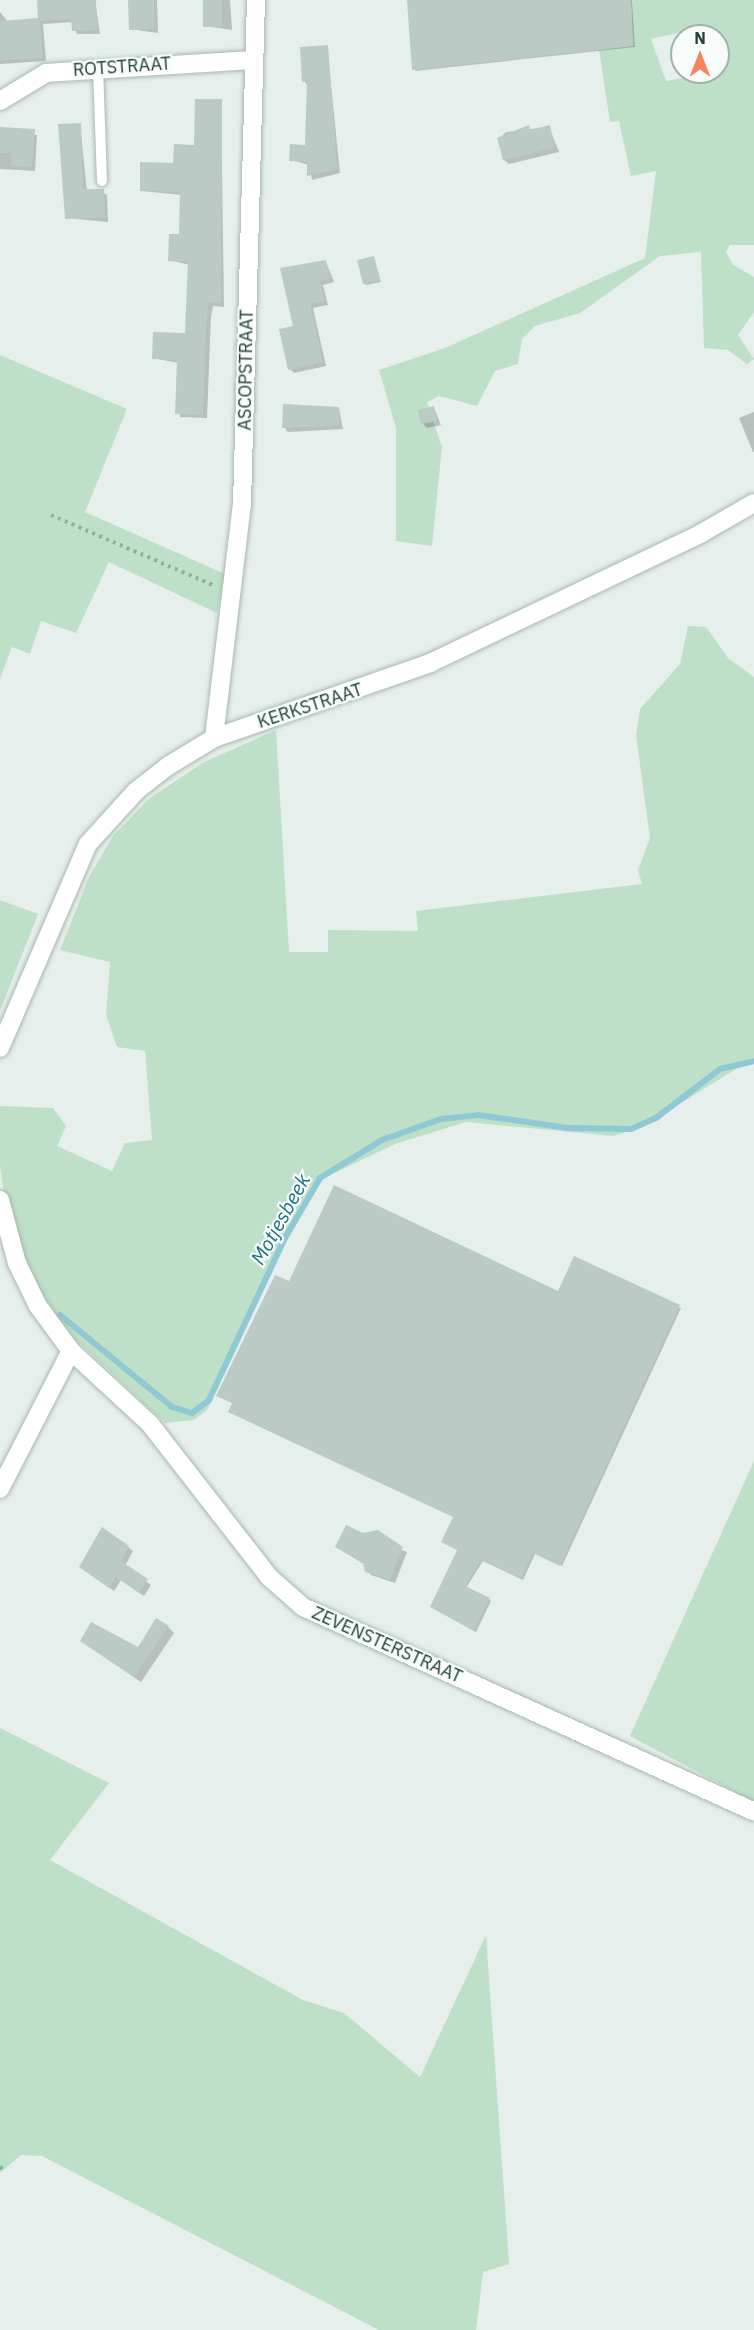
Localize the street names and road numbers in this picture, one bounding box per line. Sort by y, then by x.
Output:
street label: ROTSTRAAT [72,53,172,81]
street label: ASCOPSTRAAT [234,309,258,431]
street label: KERKSTRAAT [255,679,365,733]
street label: ZEVENSTERSTRAAT [309,1602,465,1688]

